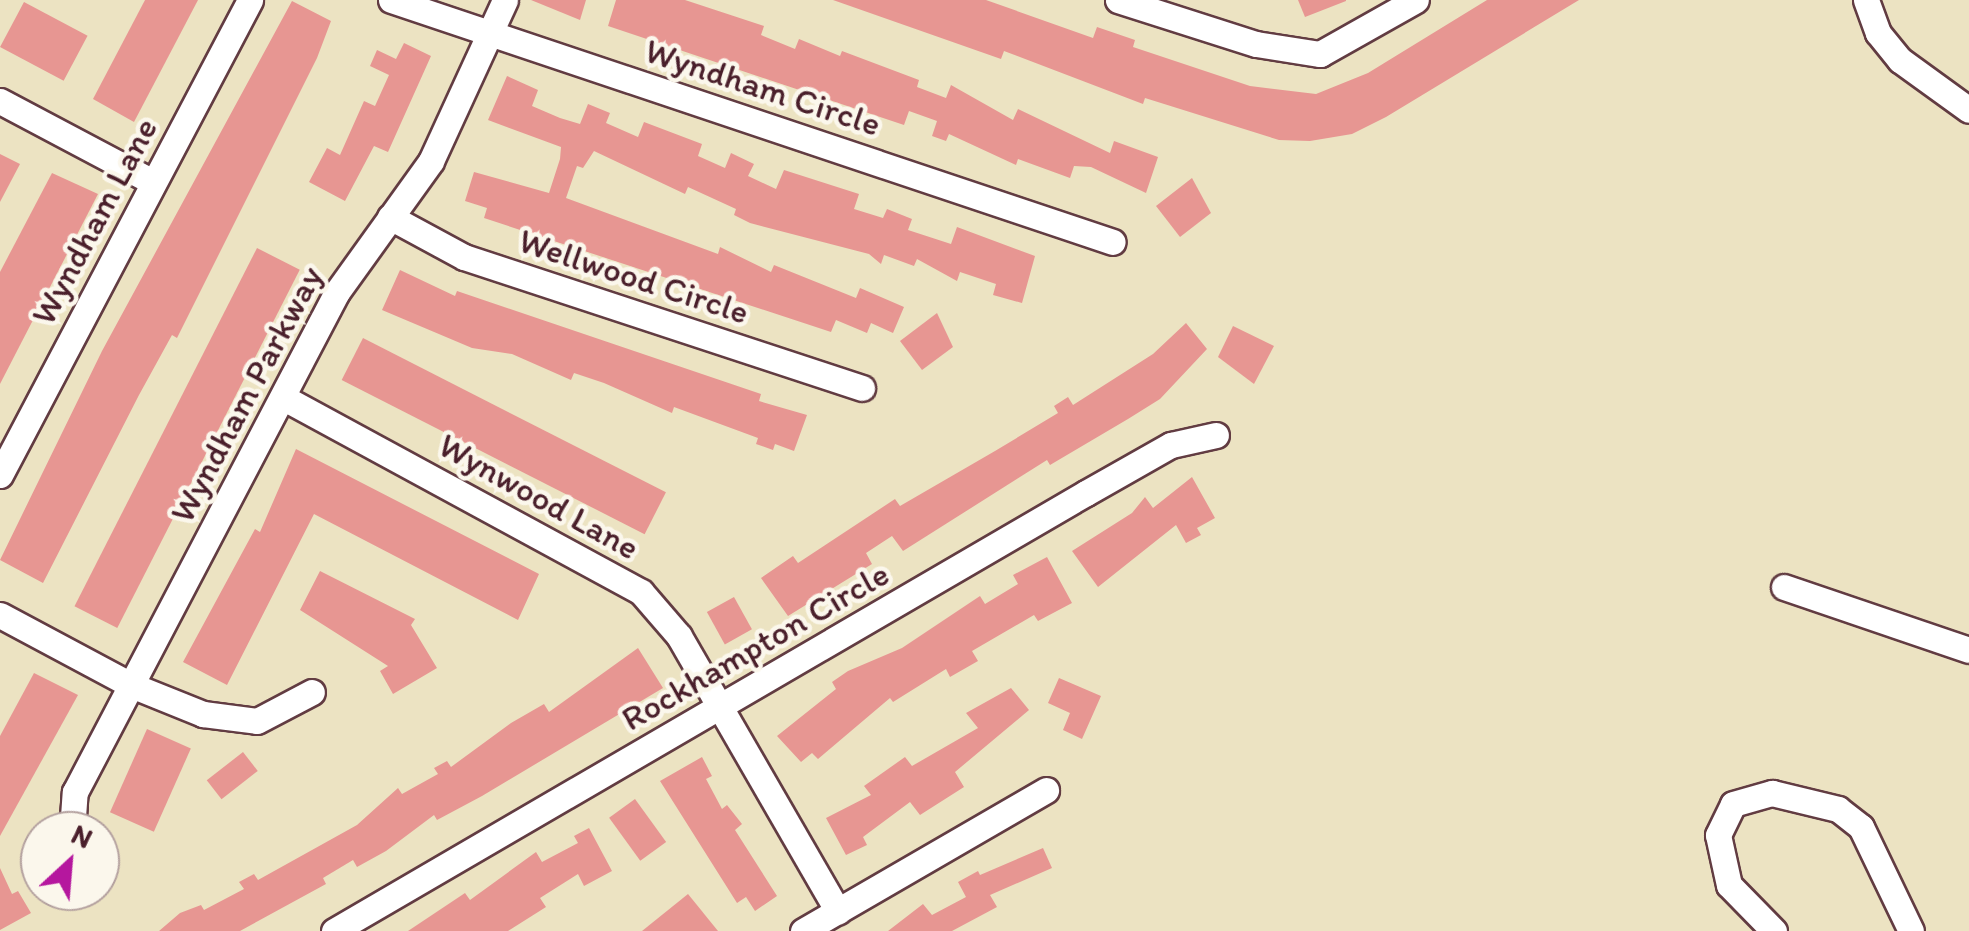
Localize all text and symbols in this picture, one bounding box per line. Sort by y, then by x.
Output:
street label: Wyndham Circle [640,29,886,145]
street label: Wyndham Lane [22,110,166,332]
street label: Wellwood Circle [514,219,754,333]
street label: Wyndham Parkway [161,259,331,529]
street label: Wynwood Lane [431,423,647,569]
street label: Rockhampton Circle [614,552,896,740]
north arrow [20,811,120,911]
text: N [66,816,98,855]

